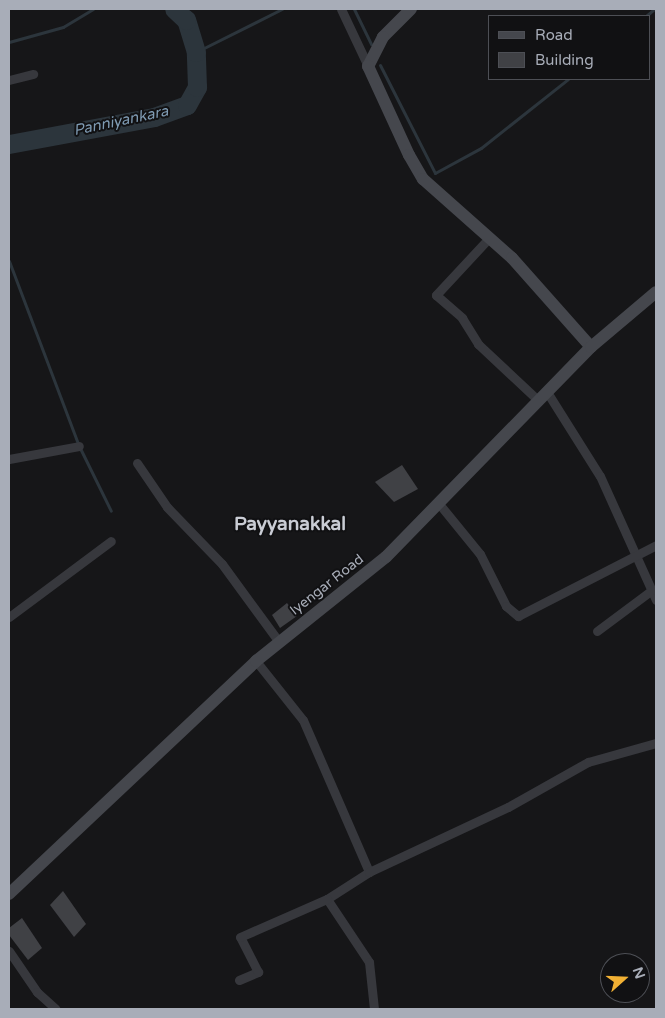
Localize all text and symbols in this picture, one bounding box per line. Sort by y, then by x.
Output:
legend [488,15,650,80]
text: Road [535,26,573,44]
text: Building [535,51,594,69]
water label: Panniyankara [72,102,170,140]
district label: Payyanakkal [234,514,346,536]
street label: Iyengar Road [287,551,367,619]
north arrow [600,953,650,1003]
text: N [629,965,649,981]

